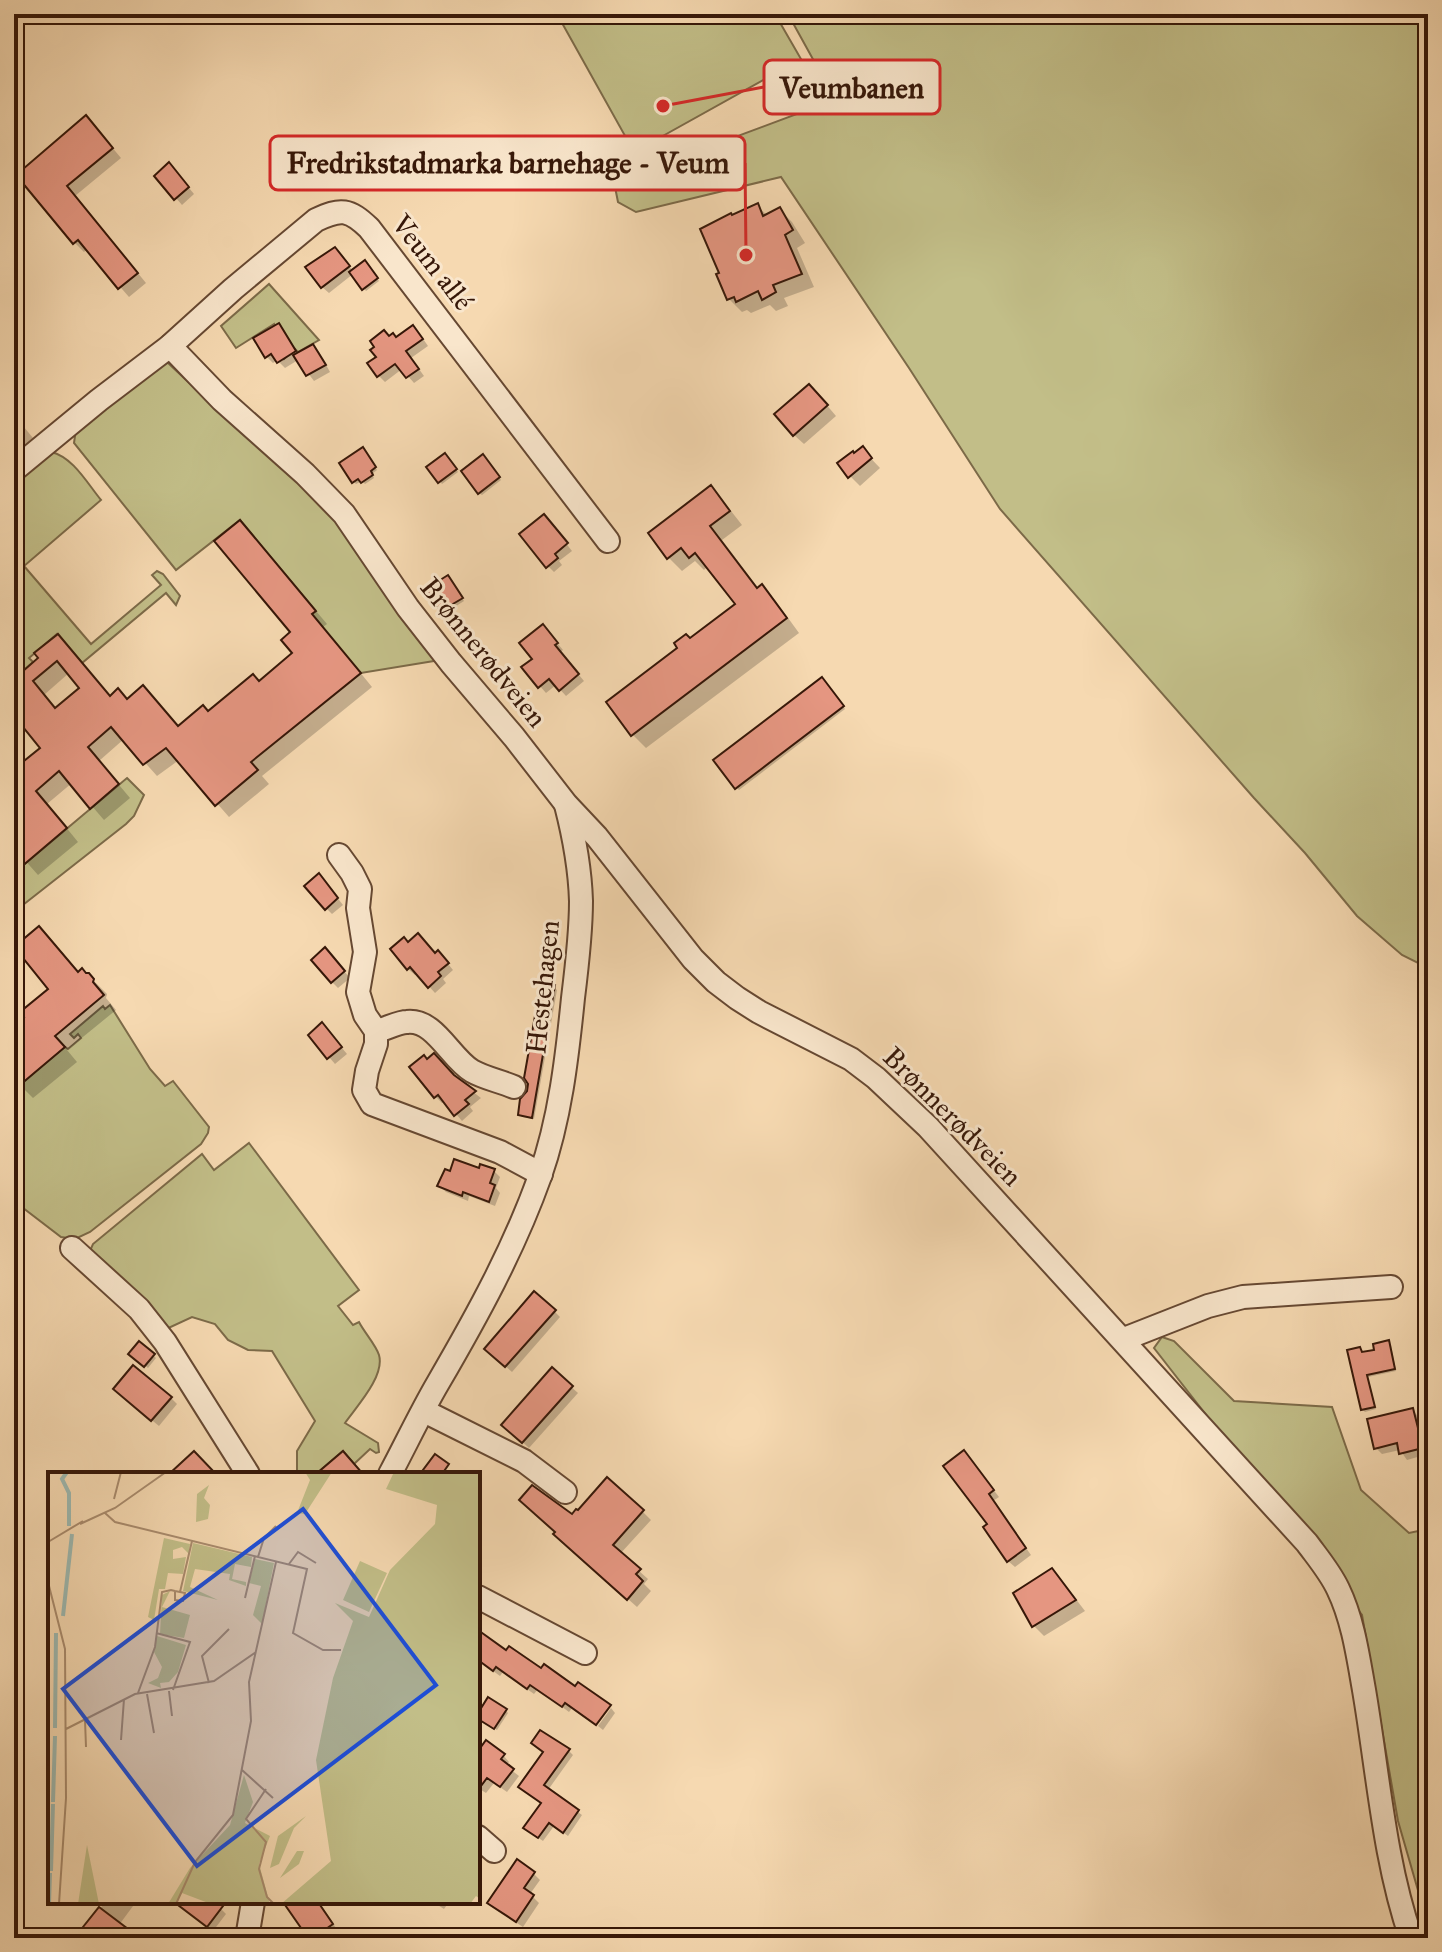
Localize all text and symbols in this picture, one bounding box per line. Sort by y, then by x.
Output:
callout: Veumbanen [764,60,940,114]
text: Veumbanen [779,70,925,106]
callout: Fredrikstadmarka barnehage - Veum [270,136,745,190]
text: Fredrikstadmarka barnehage - Veum [287,145,730,181]
street label: Veum allé [384,207,481,318]
street label: Brønnerødveien [412,570,555,734]
street label: Hestehagen [518,918,567,1056]
street label: Brønnerødveien [876,1039,1030,1193]
inset map [48,1472,480,1904]

